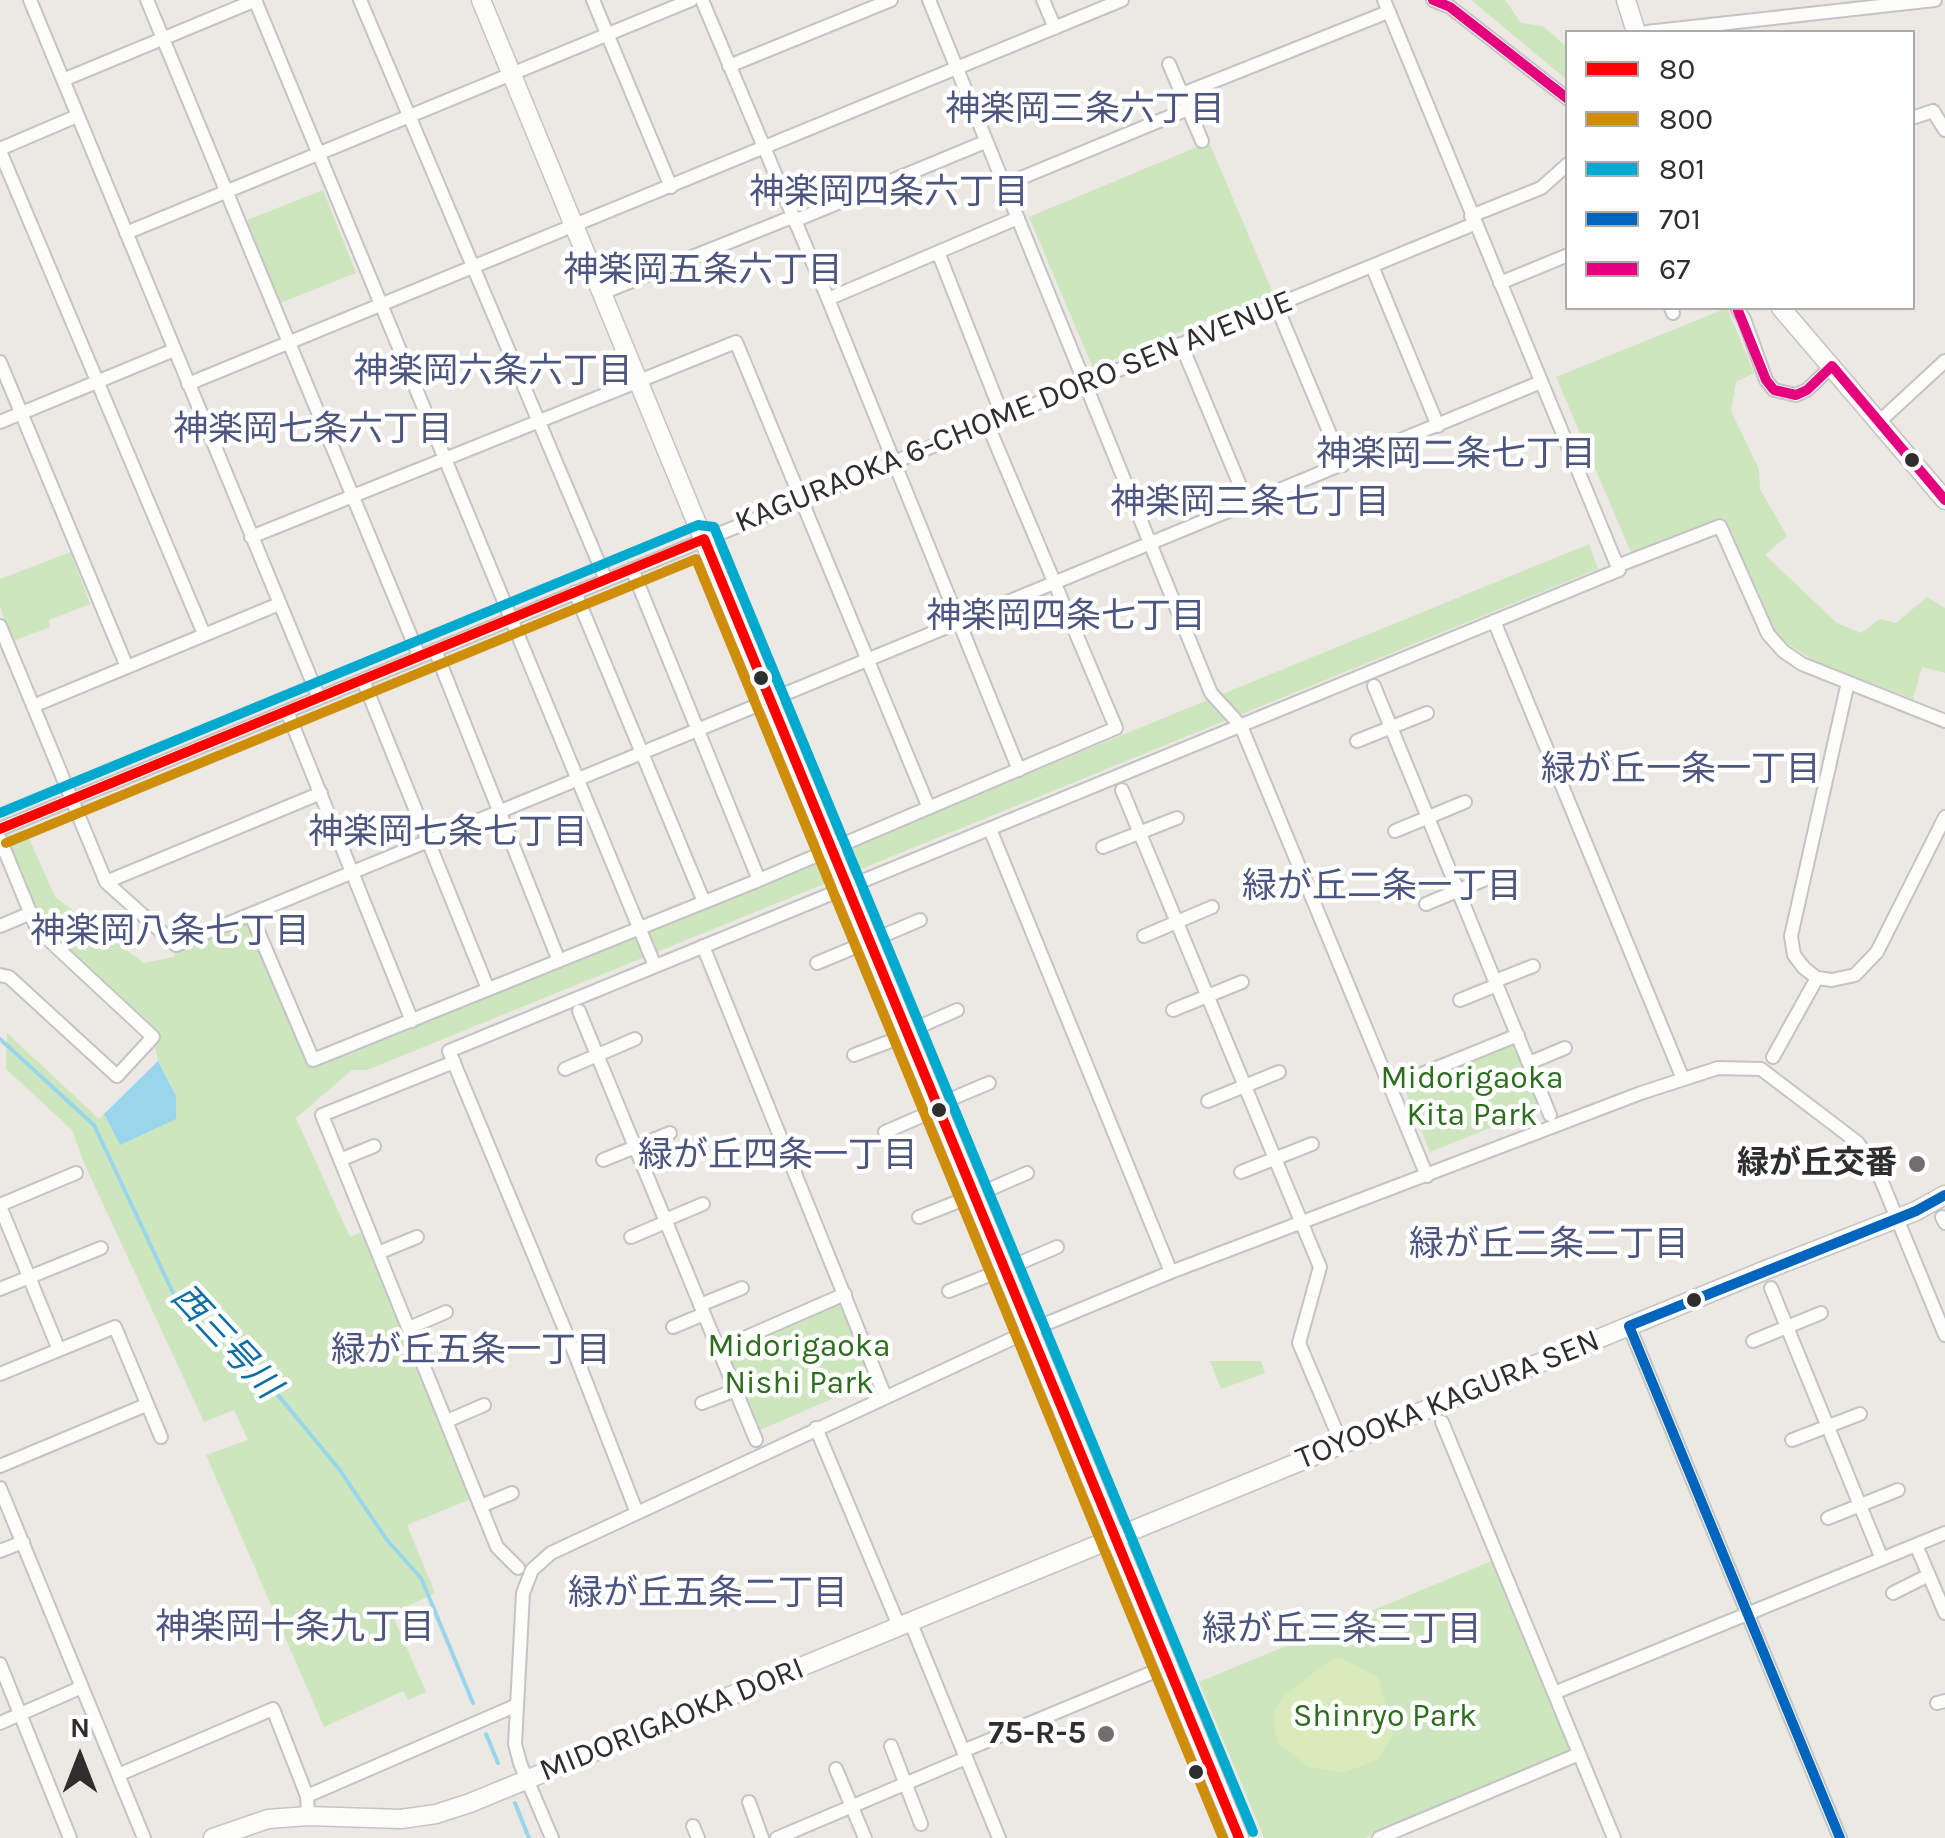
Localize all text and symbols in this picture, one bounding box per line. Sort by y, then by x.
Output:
legend [1565,30,1915,310]
text: 80 [1659,51,1695,87]
district label: 神楽岡三条六丁目 [945,89,1225,131]
text: 800 [1659,101,1713,137]
text: 801 [1659,151,1705,187]
district label: 神楽岡四条六丁目 [749,172,1029,214]
text: 701 [1659,201,1701,237]
district label: 神楽岡五条六丁目 [563,250,843,292]
text: 67 [1659,251,1690,287]
street label: KAGURAOKA 6-CHOME DORO SEN AVENUE [730,282,1298,542]
district label: 神楽岡六条六丁目 [353,351,633,393]
district label: 神楽岡七条六丁目 [173,409,453,451]
district label: 神楽岡二条七丁目 [1316,434,1596,476]
unlabelled marker [1902,450,1922,470]
district label: 神楽岡三条七丁目 [1110,482,1390,524]
district label: 神楽岡四条七丁目 [926,596,1206,638]
unlabelled marker [751,668,771,688]
district label: 緑が丘一条一丁目 [1541,749,1821,791]
district label: 神楽岡七条七丁目 [308,812,588,854]
district label: 緑が丘二条一丁目 [1242,866,1522,908]
district label: 神楽岡八条七丁目 [30,911,310,953]
park label: Midorigaoka Kita Park [1380,1060,1564,1135]
unlabelled marker [929,1100,949,1120]
district label: 緑が丘四条一丁目 [638,1135,918,1177]
place label: 緑が丘交番 [1737,1145,1897,1183]
marker: 緑が丘交番 [1906,1153,1928,1175]
district label: 緑が丘二条二丁目 [1409,1224,1689,1266]
water label: 西三号川 [162,1276,288,1408]
unlabelled marker [1684,1290,1704,1310]
street label: TOYOOKA KAGURA SEN [1291,1321,1605,1479]
park label: Midorigaoka Nishi Park [707,1328,891,1403]
district label: 緑が丘五条一丁目 [331,1330,611,1372]
district label: 緑が丘五条二丁目 [568,1573,848,1615]
district label: 神楽岡十条九丁目 [155,1607,435,1649]
district label: 緑が丘三条三丁目 [1202,1609,1482,1651]
street label: MIDORIGAOKA DORI [534,1649,810,1791]
park label: Shinryo Park [1293,1698,1477,1736]
north arrow [30,1708,130,1808]
text: N [70,1711,90,1744]
place label: 75-R-5 [988,1715,1086,1753]
marker: 75-R-5 [1095,1723,1117,1745]
unlabelled marker [1186,1762,1206,1782]

